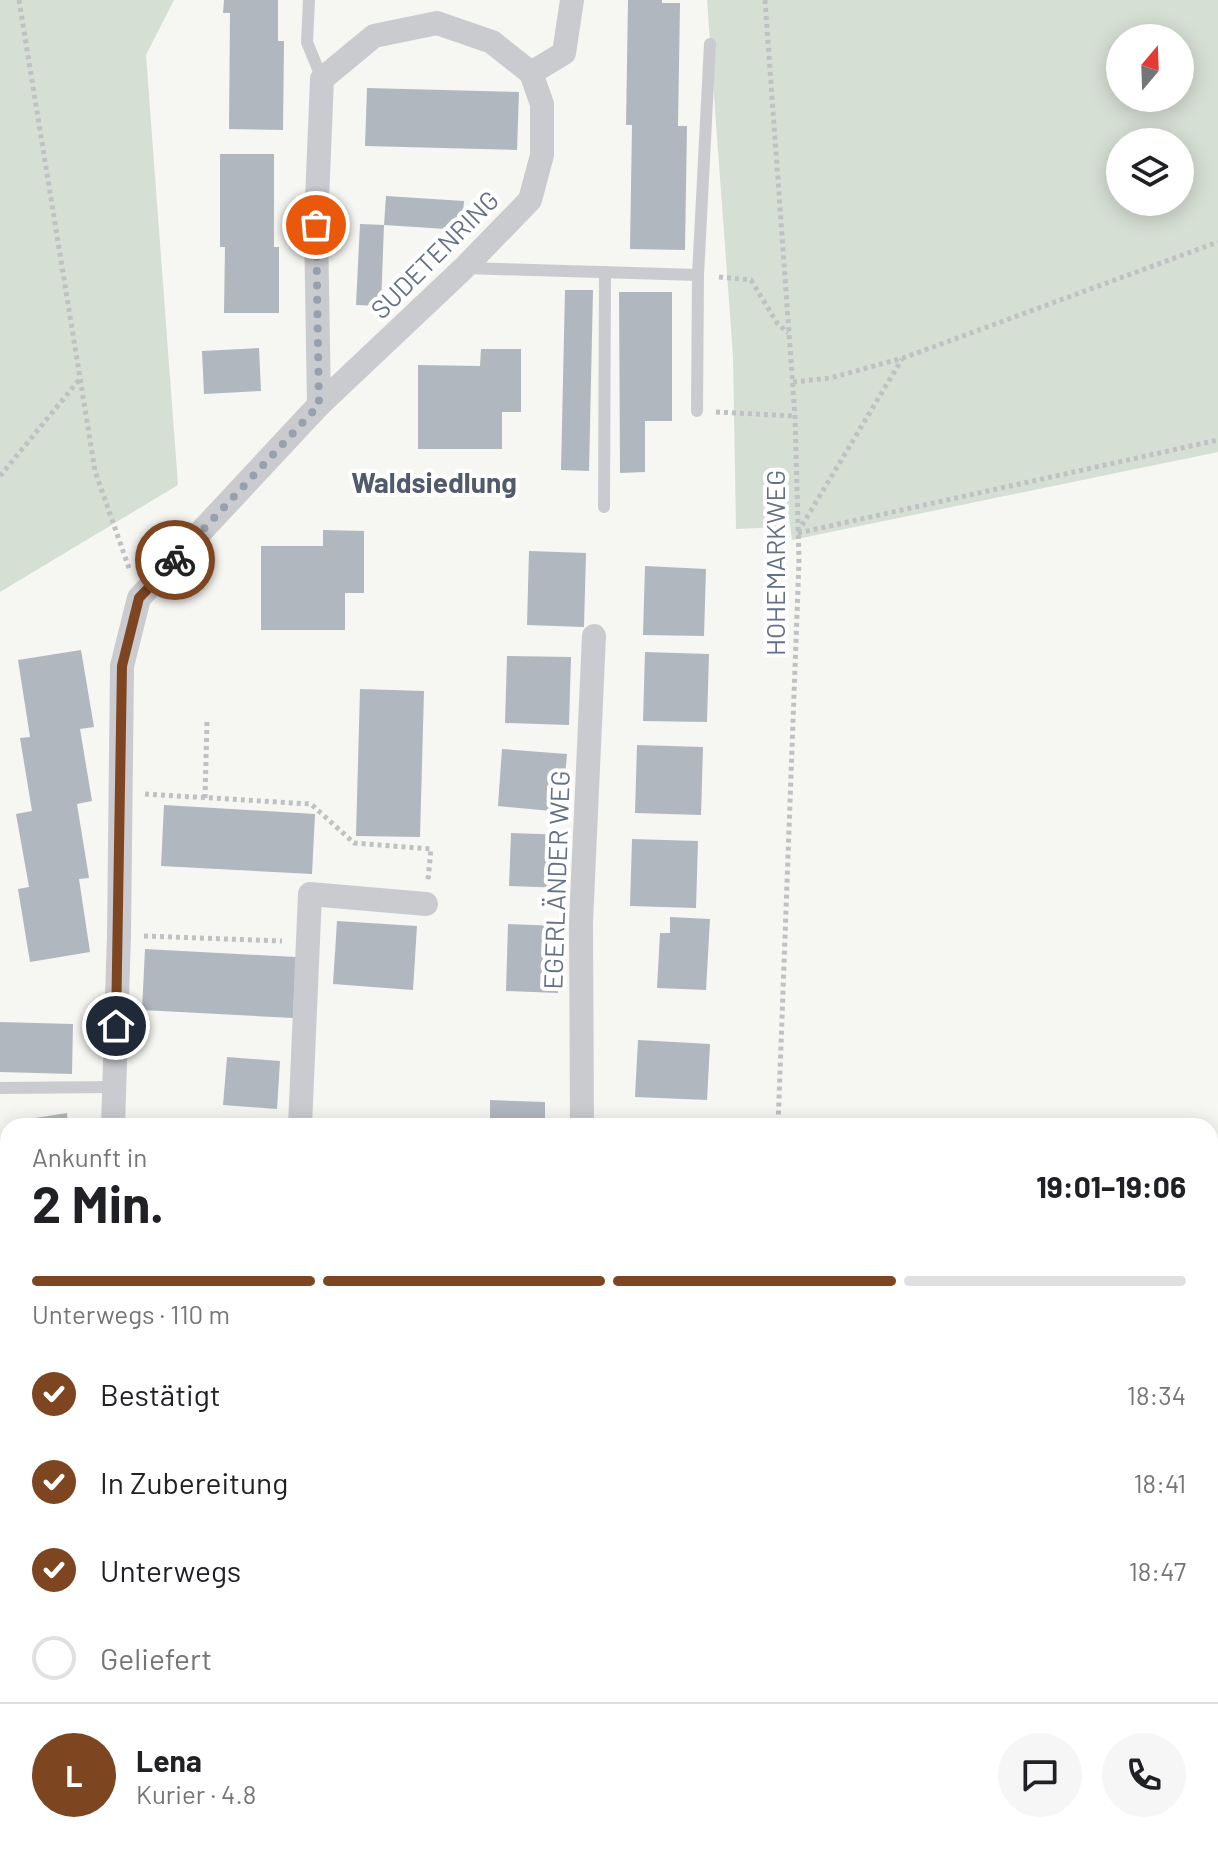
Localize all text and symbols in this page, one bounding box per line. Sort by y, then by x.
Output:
north arrow [1106,24,1194,112]
map controls [1106,24,1194,216]
button: layers [1106,128,1194,216]
street label: SUDETENRING [364,184,504,324]
pin [282,191,350,259]
icon: bag [294,203,338,247]
district label: Waldsiedlung [351,465,517,499]
street label: HOHEMARKWEG [759,470,790,656]
courier [135,520,215,600]
icon: bike [153,538,197,582]
street label: EGERLÄNDER WEG [536,770,575,990]
pin [82,992,150,1060]
icon: home [94,1004,138,1048]
text: Ankunft in [32,1141,147,1172]
text: 19:01–19:06 [1036,1168,1186,1204]
text: 2 Min. [32,1171,164,1233]
text: Unterwegs · 110 m [32,1298,230,1329]
icon: check [32,1372,76,1416]
text: Bestätigt [100,1376,221,1412]
text: 18:34 [1127,1379,1186,1410]
icon: check [32,1460,76,1504]
text: In Zubereitung [100,1464,288,1500]
text: 18:41 [1134,1467,1186,1498]
icon: check [32,1548,76,1592]
text: Unterwegs [100,1552,241,1588]
text: 18:47 [1129,1555,1186,1586]
text: Geliefert [100,1640,212,1676]
button: chat [998,1733,1082,1817]
button: phone [1102,1733,1186,1817]
text: Lena [136,1742,202,1778]
text: L [65,1757,83,1793]
text: Kurier · 4.8 [136,1778,256,1809]

